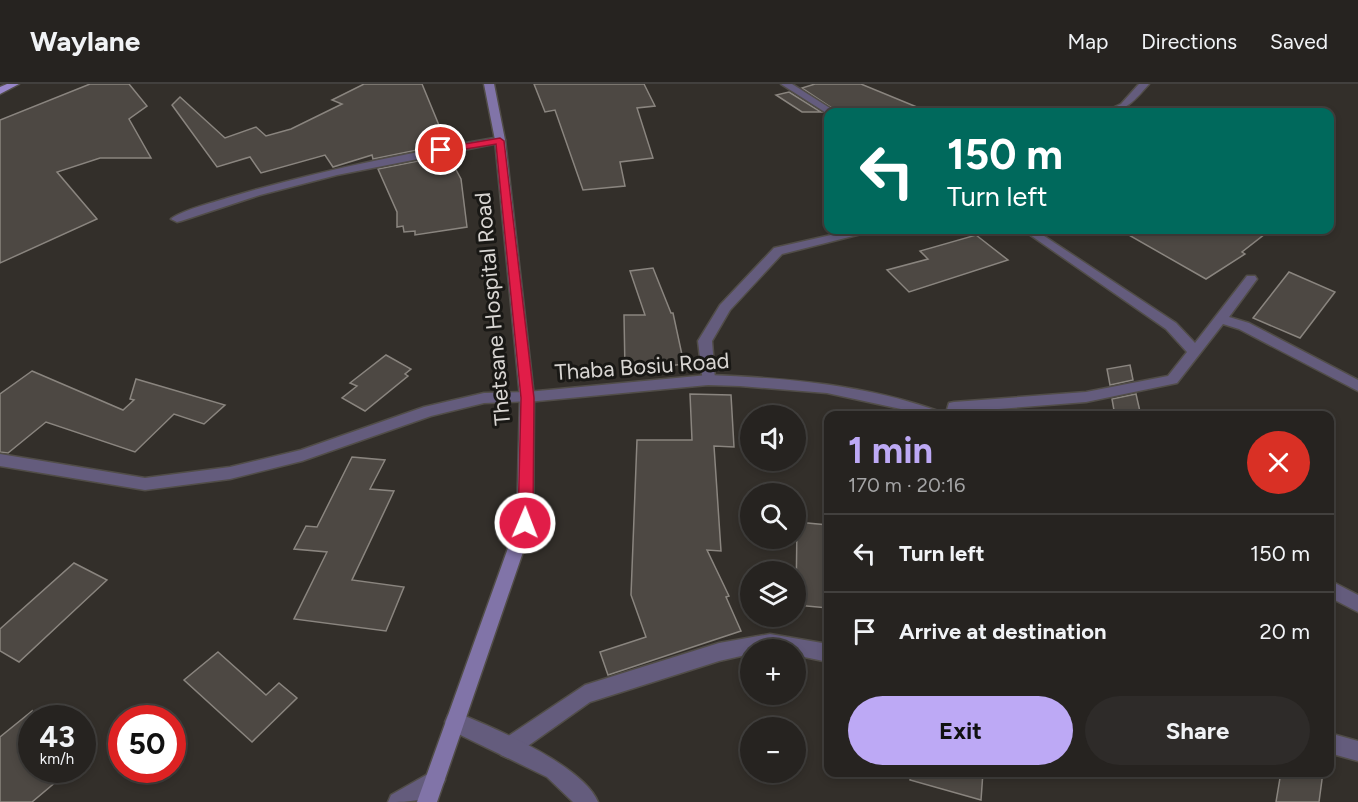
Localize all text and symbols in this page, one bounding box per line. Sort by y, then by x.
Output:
text: Waylane [30,24,140,58]
text: Map [1067,29,1108,54]
text: Directions [1141,29,1237,54]
text: Saved [1270,29,1328,54]
pin [415,124,466,175]
text: 150 m [947,129,1063,180]
icon: left [848,132,926,210]
icon: arrive [424,133,457,166]
text: Turn left [947,180,1047,213]
street label: Thetsane Hospital Road [469,191,516,427]
street label: Thaba Bosiu Road [554,347,730,386]
map controls [740,405,806,783]
button: sound [740,405,806,471]
text: 1 min [848,429,933,472]
button: close [1247,431,1310,494]
text: 170 m · 20:16 [848,473,965,497]
button: search [740,483,806,549]
position arrow [493,491,557,555]
icon: left [848,537,881,570]
text: Turn left [899,540,985,567]
text: 150 m [1250,540,1310,567]
button: layers [740,561,806,627]
icon: arrive [848,615,881,648]
text: Arrive at destination [899,618,1107,645]
text: 20 m [1259,618,1310,645]
button: + [740,639,806,705]
button: Exit [848,696,1073,765]
button: Share [1085,696,1310,765]
speed limit sign: 50 [108,705,186,783]
button: − [740,717,806,783]
text: 43 [39,718,75,755]
text: km/h [40,750,74,768]

